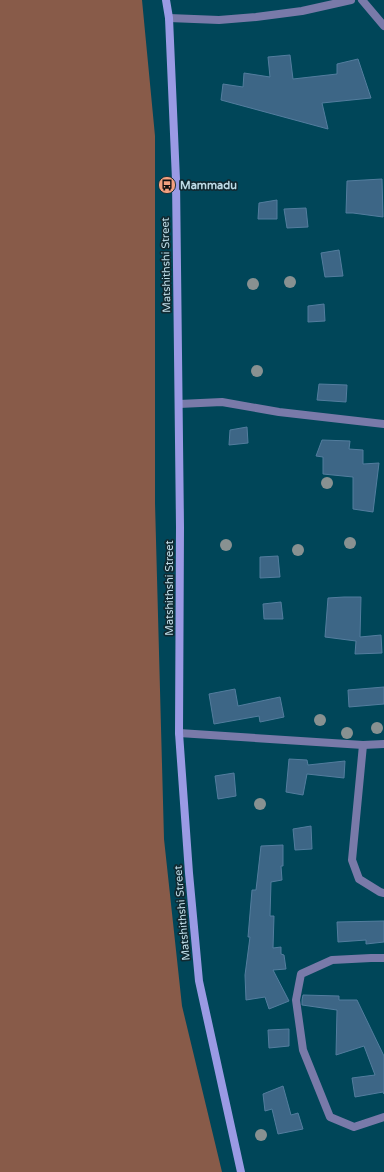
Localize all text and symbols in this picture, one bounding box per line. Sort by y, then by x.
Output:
bus stop icon: Mammadu [157,175,177,195]
place label: Mammadu [180,179,237,192]
street label: Matshithshi Street [159,217,173,313]
street label: Matshithshi Street [163,540,176,636]
street label: Matshithshi Street [171,865,193,961]

